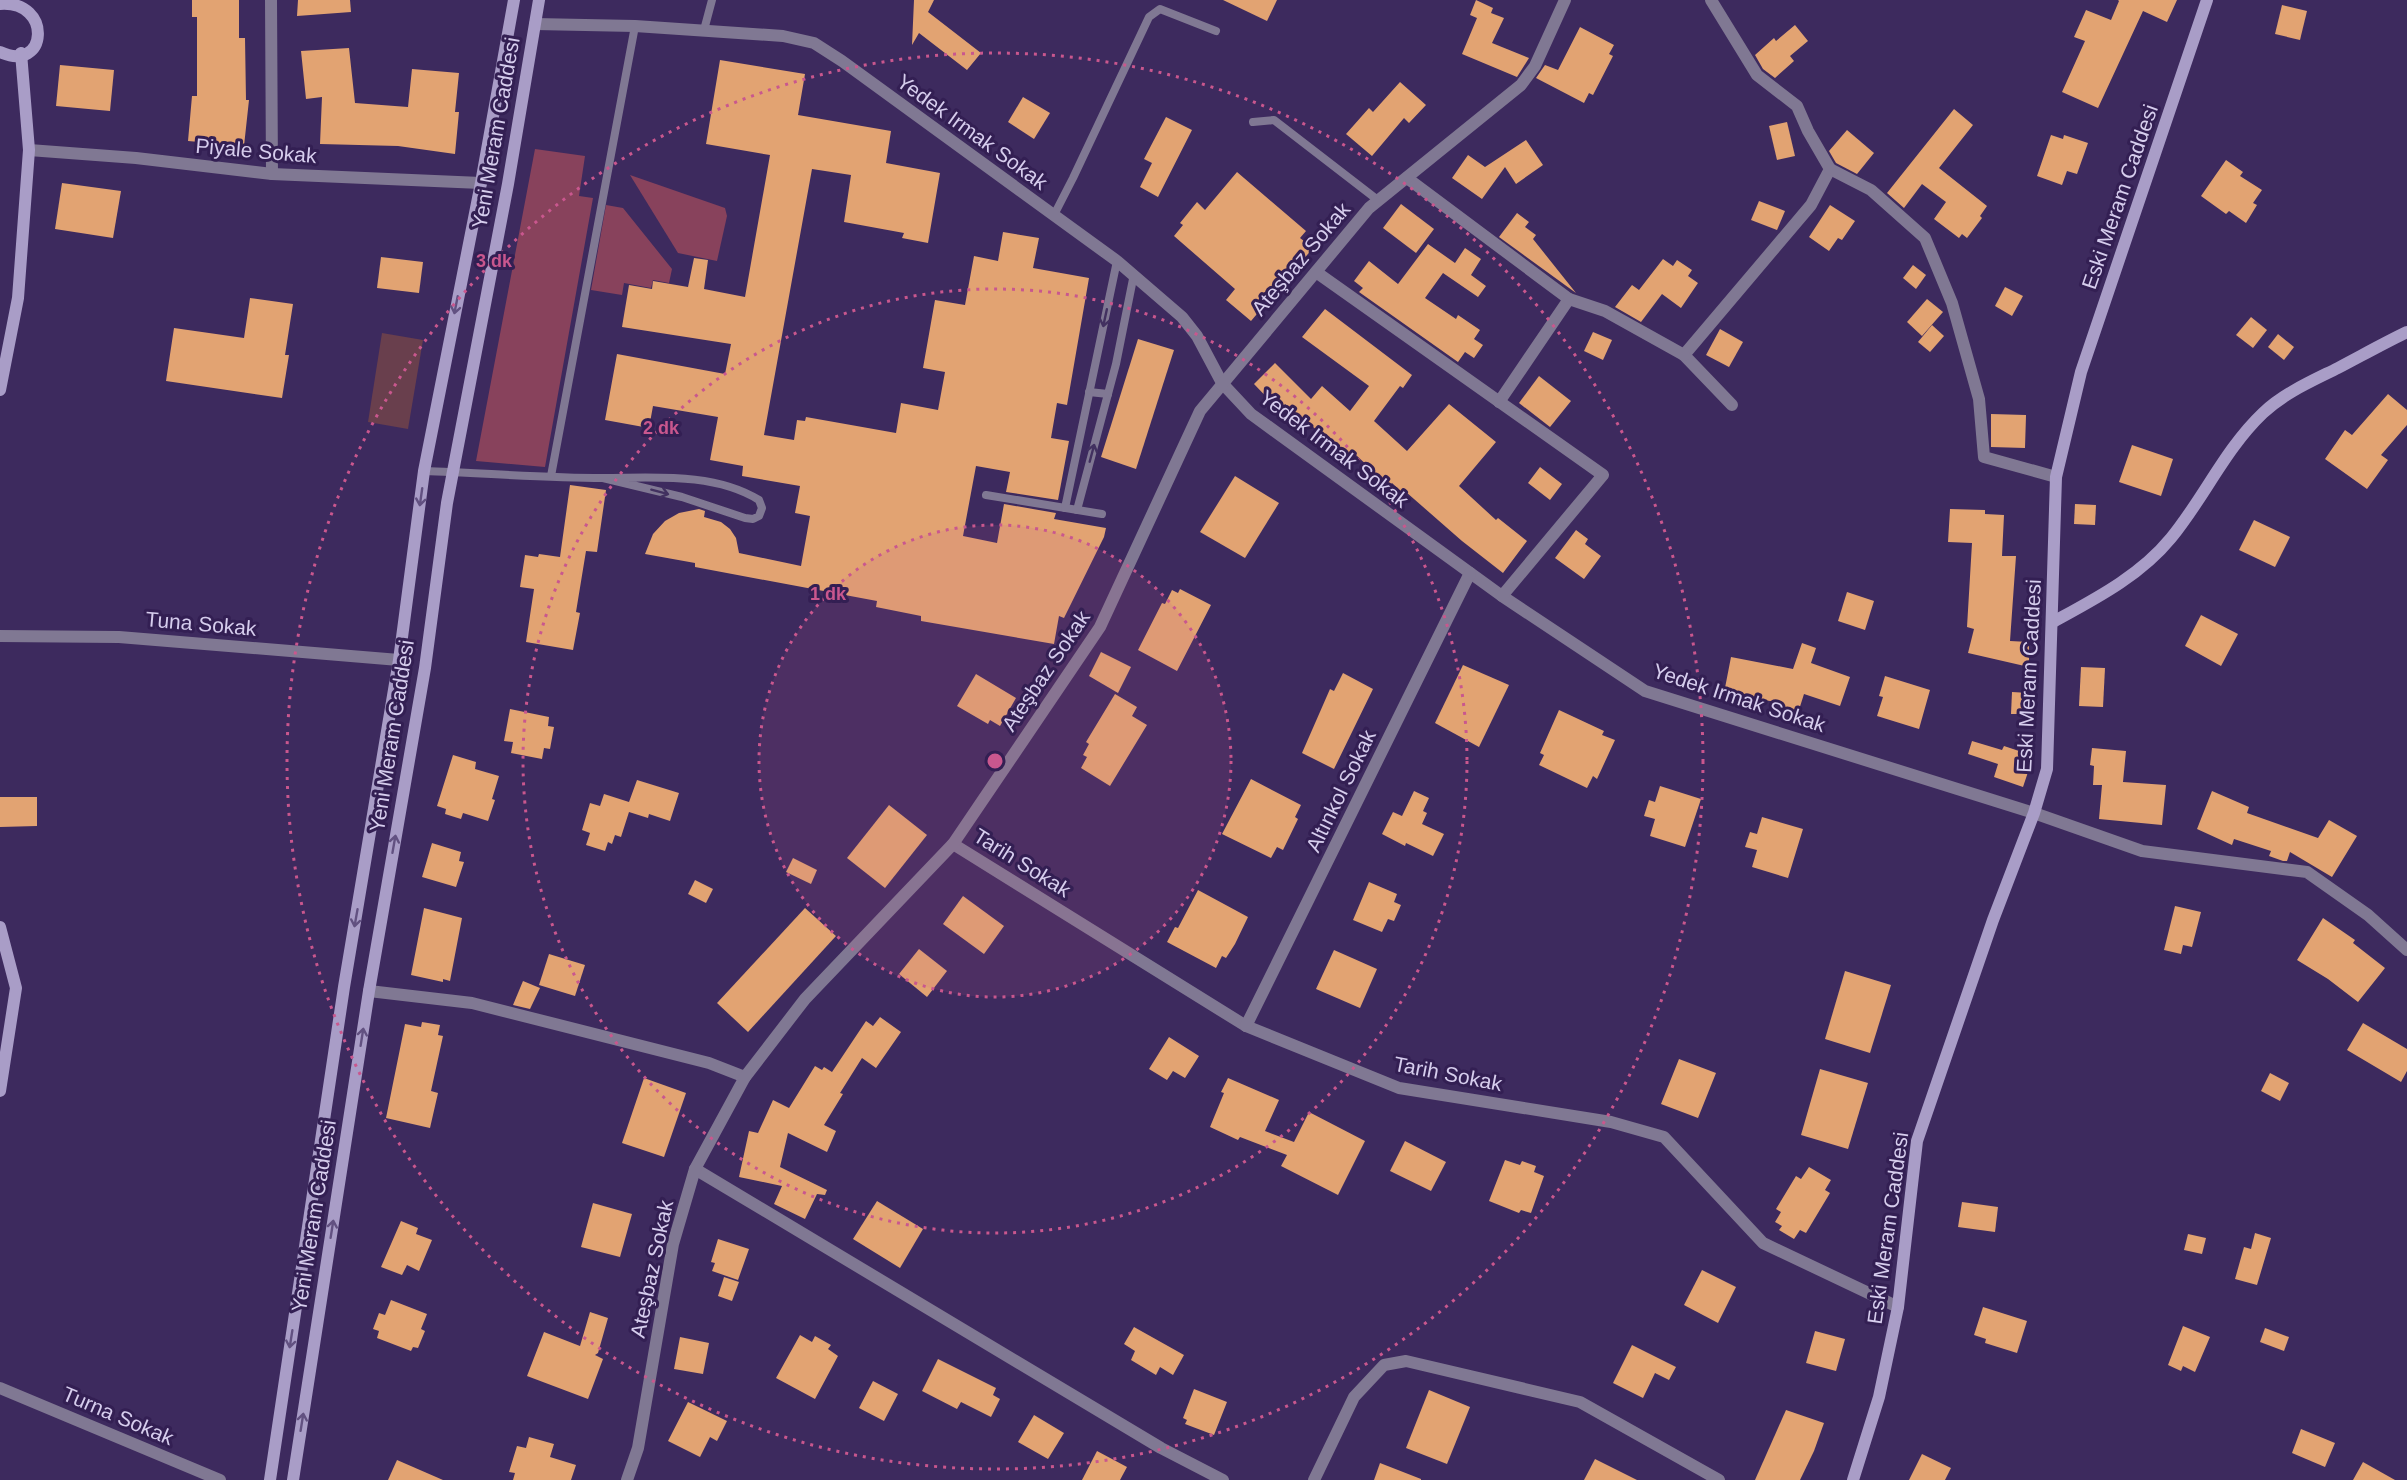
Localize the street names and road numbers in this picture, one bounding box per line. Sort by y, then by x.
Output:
street label: Yeni Meram Caddesi [467,35,524,231]
street label: Yedek Irmak Sokak [893,69,1052,194]
street label: Eski Meram Caddesi [2077,102,2162,292]
street label: Piyale Sokak [195,134,318,167]
street label: Ateşbaz Sokak [1247,197,1355,320]
street label: Yedek Irmak Sokak [1255,385,1414,512]
street label: Eski Meram Caddesi [2012,579,2045,773]
street label: Ateşbaz Sokak [997,606,1095,735]
street label: Tuna Sokak [145,607,258,640]
street label: Yeni Meram Caddesi [365,638,418,834]
street label: Yedek Irmak Sokak [1650,659,1829,736]
street label: Altınkol Sokak [1301,725,1380,856]
street label: Tarih Sokak [970,824,1075,902]
street label: Tarih Sokak [1392,1052,1505,1095]
street label: Yeni Meram Caddesi [287,1118,340,1314]
street label: Eski Meram Caddesi [1863,1130,1912,1325]
street label: Ateşbaz Sokak [626,1198,677,1340]
street label: Turna Sokak [59,1382,178,1449]

